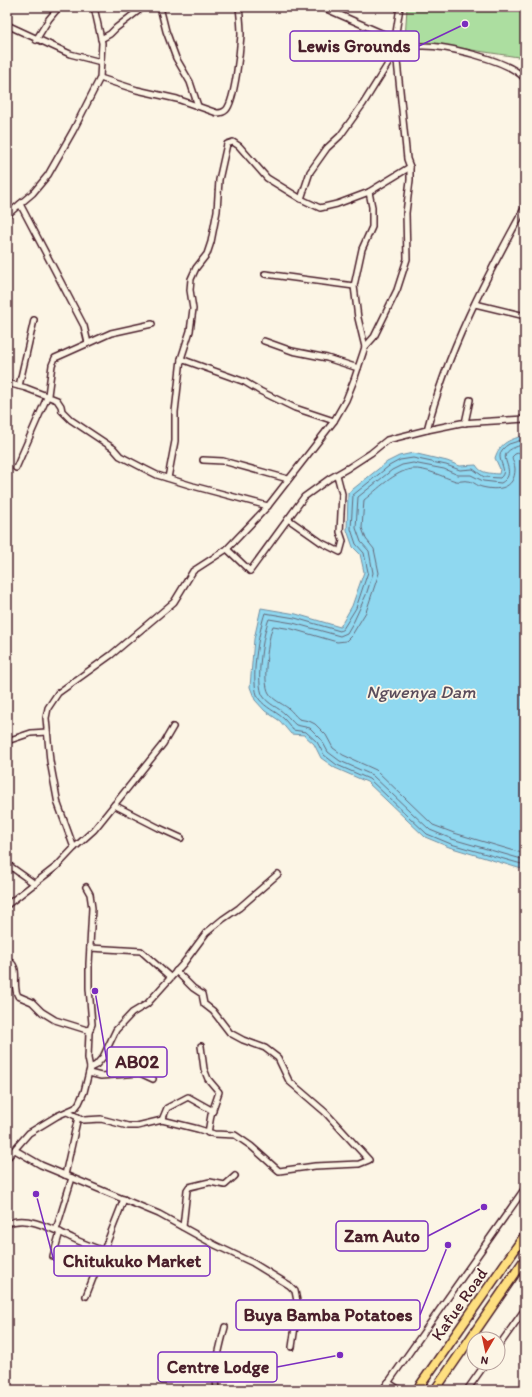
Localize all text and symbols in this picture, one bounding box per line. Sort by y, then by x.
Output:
callout: Lewis Grounds [290,31,419,61]
text: Lewis Grounds [297,35,411,57]
water label: Ngwenya Dam [366,681,476,703]
callout: AB02 [107,1047,167,1077]
text: AB02 [114,1051,159,1073]
callout: Zam Auto [336,1221,428,1251]
text: Zam Auto [344,1225,420,1247]
callout: Chitukuko Market [54,1246,210,1276]
text: Chitukuko Market [63,1250,202,1272]
street label: Kafue Road [427,1263,492,1344]
callout: Buya Bamba Potatoes [236,1300,420,1330]
text: Buya Bamba Potatoes [243,1304,413,1326]
north arrow [466,1331,506,1371]
callout: Centre Lodge [158,1352,277,1382]
text: N [480,1353,489,1367]
text: Centre Lodge [167,1356,270,1378]

